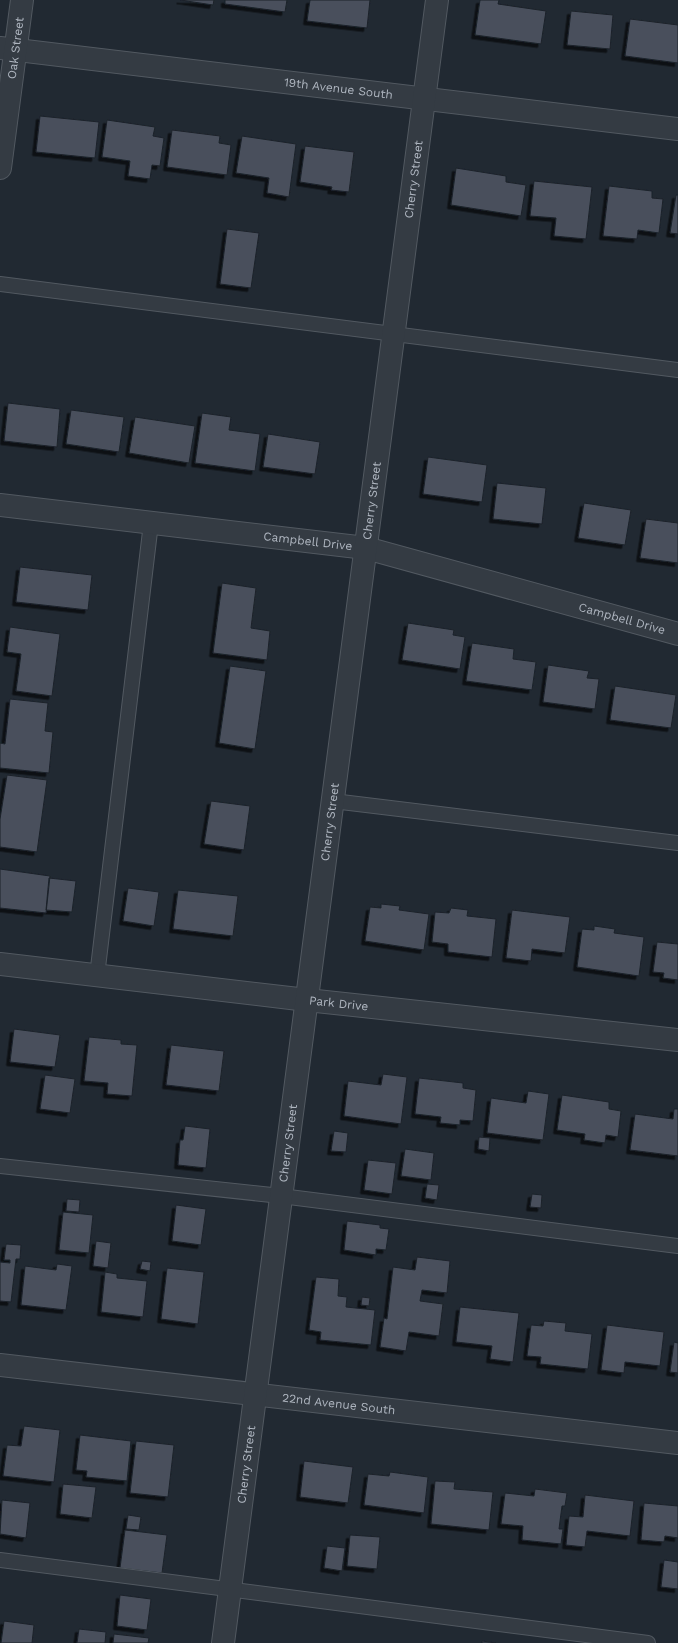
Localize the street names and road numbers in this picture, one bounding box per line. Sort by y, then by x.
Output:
street label: Oak Street [5,16,27,80]
street label: 19th Avenue South [283,75,394,102]
street label: Cherry Street [402,139,426,219]
street label: Cherry Street [360,461,384,541]
street label: Campbell Drive [263,529,353,553]
street label: Campbell Drive [577,600,667,637]
street label: Cherry Street [318,782,342,862]
street label: Park Drive [308,993,369,1014]
street label: Cherry Street [276,1103,300,1183]
street label: 22nd Avenue South [281,1391,396,1417]
street label: Cherry Street [234,1425,258,1504]

